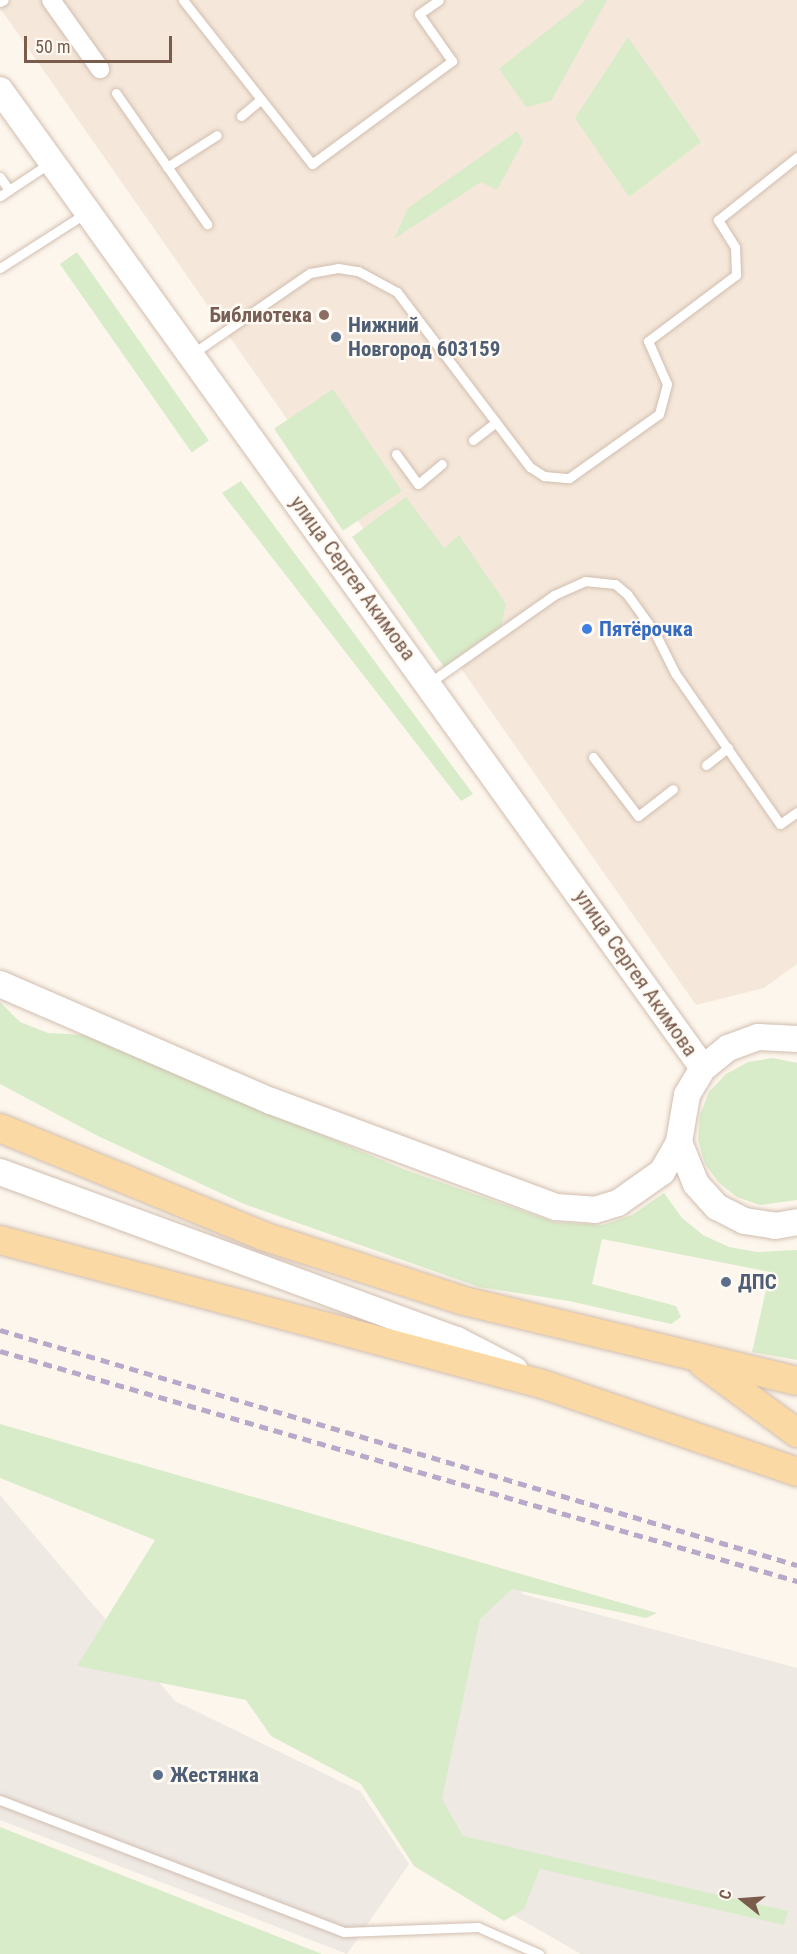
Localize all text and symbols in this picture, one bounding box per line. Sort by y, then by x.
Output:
scale bar [27,24,176,62]
text: 50 m [35,36,70,57]
place label: Библиотека [209,302,312,328]
marker: Библиотека [317,308,331,322]
place label: Нижний Новгород 603159 [348,312,500,362]
marker: Нижний Новгород 603159 [329,330,343,344]
street label: улица Сергея Акимова [285,491,421,665]
place label: Пятёрочка [599,616,693,642]
marker: Пятёрочка [580,622,594,636]
street label: улица Сергея Акимова [569,885,703,1061]
place label: ДПС [738,1269,777,1295]
marker: ДПС [719,1275,733,1289]
place label: Жестянка [170,1762,259,1788]
marker: Жестянка [151,1768,165,1782]
north arrow [713,1870,773,1930]
text: С [715,1887,736,1902]

